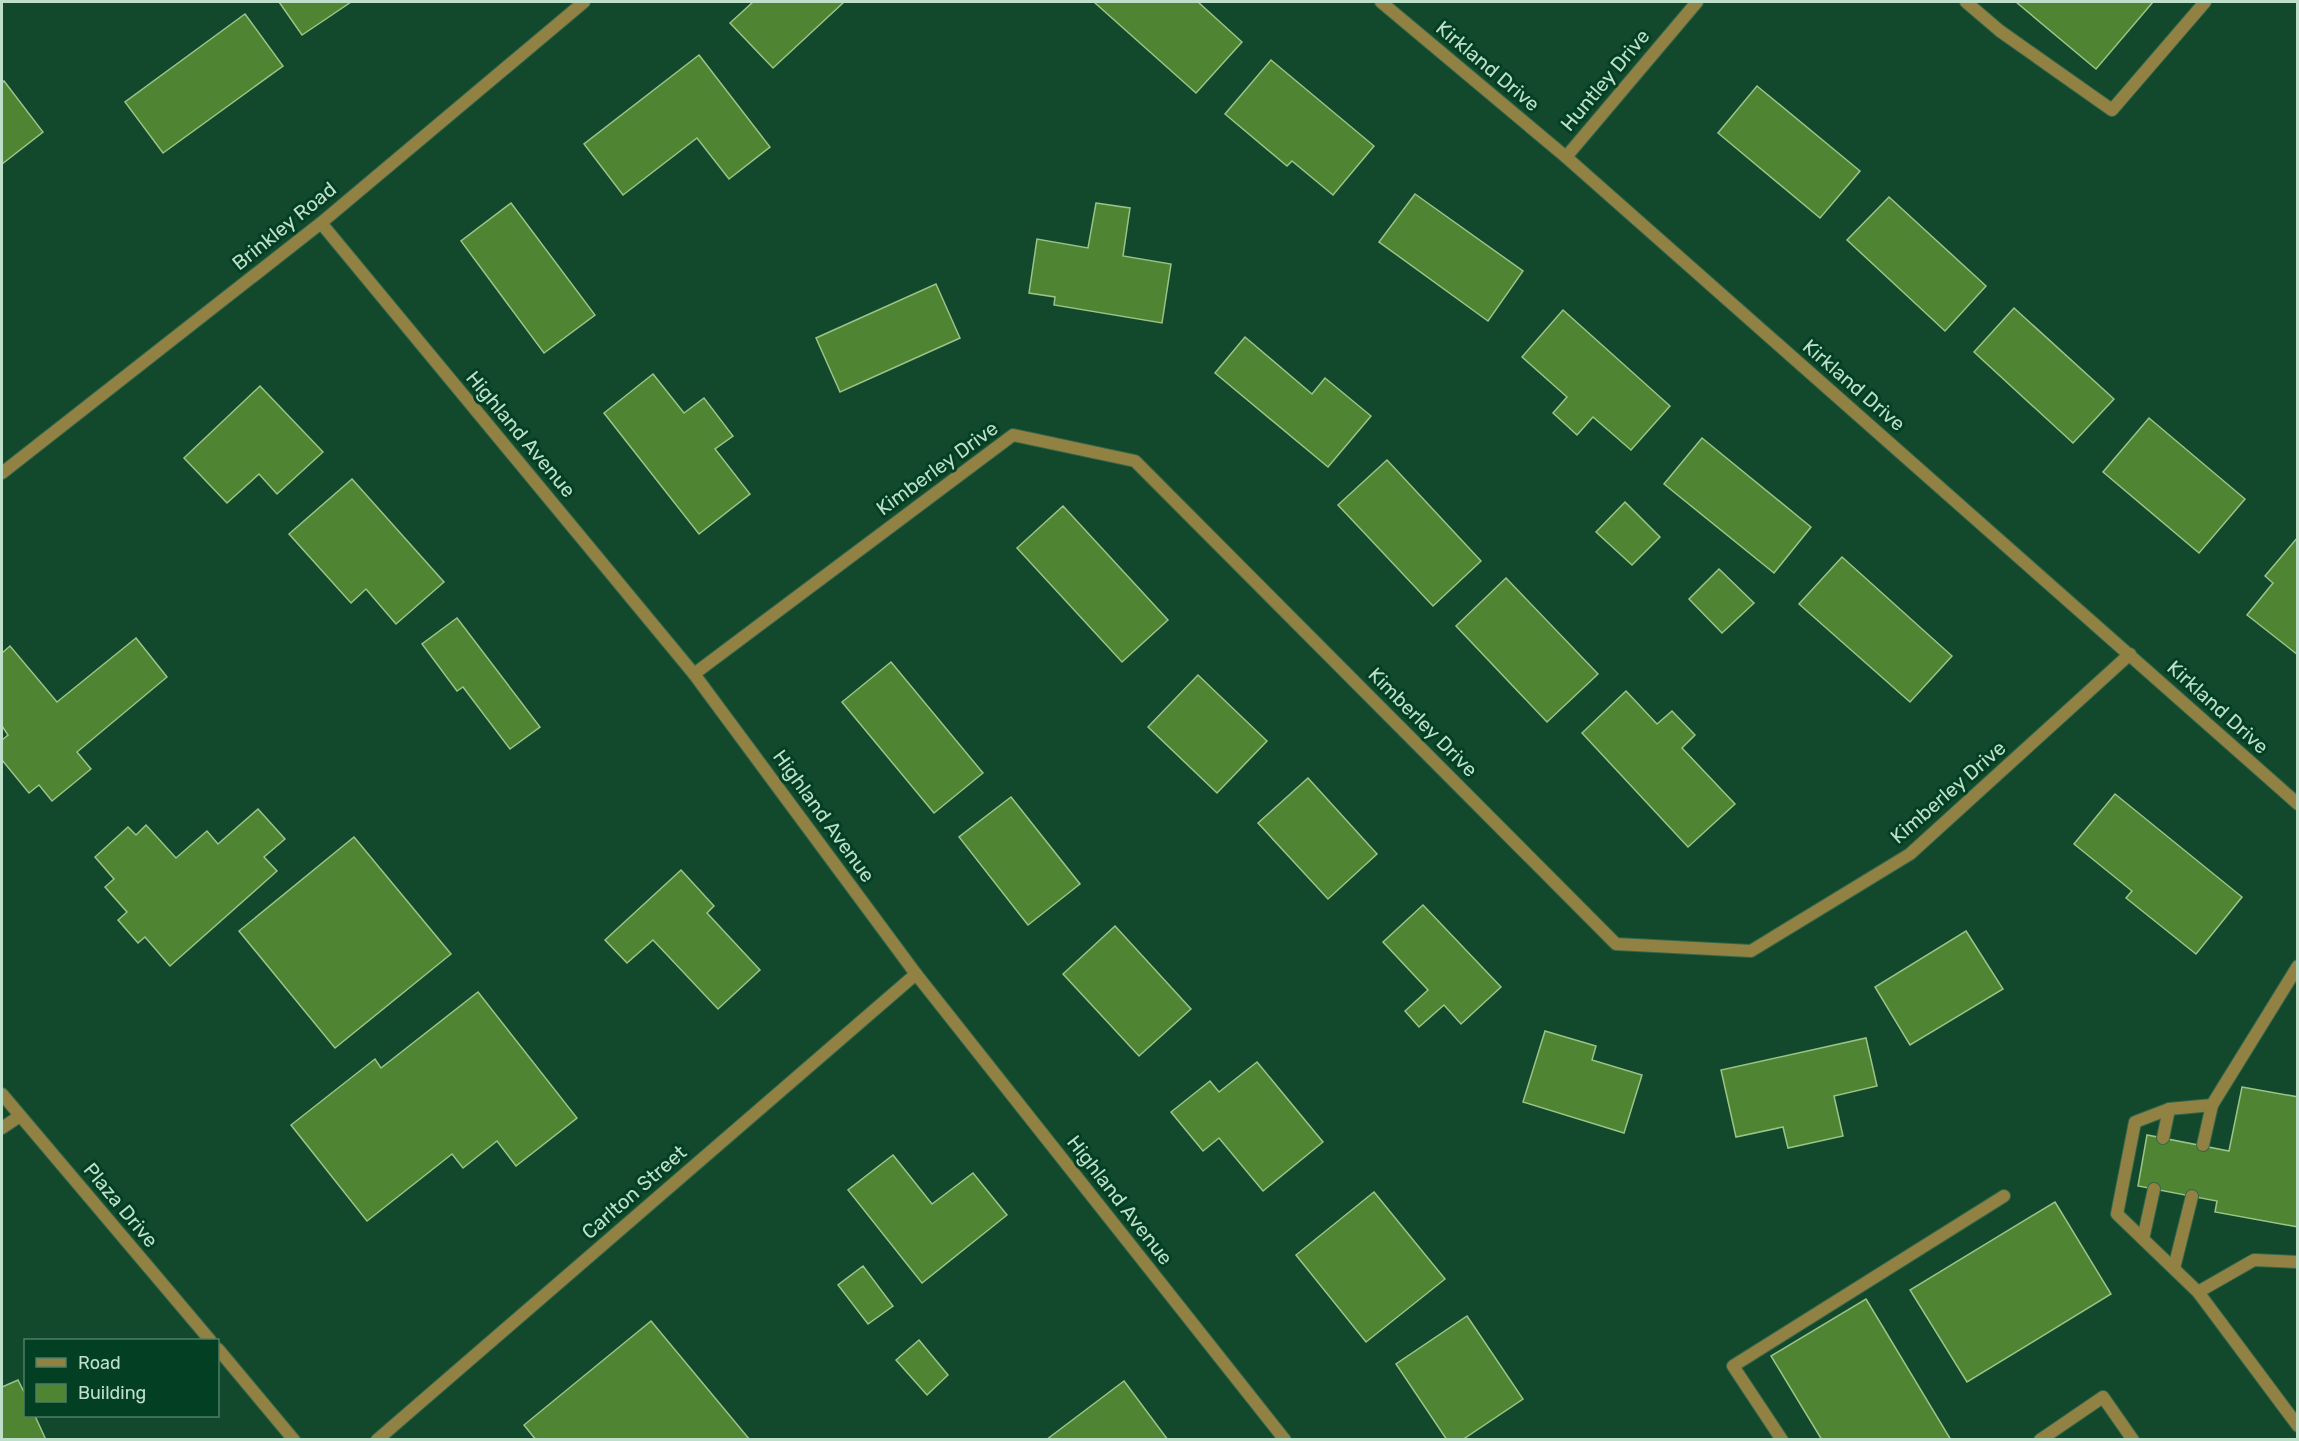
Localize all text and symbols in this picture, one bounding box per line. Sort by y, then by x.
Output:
street label: Kirkland Drive [1431,16,1545,116]
street label: Huntley Drive [1556,24,1654,136]
street label: Brinkley Road [227,177,341,275]
street label: Kirkland Drive [1798,334,1910,436]
street label: Highland Avenue [461,366,581,502]
street label: Kimberley Drive [871,416,1003,520]
street label: Kirkland Drive [2163,655,2273,759]
street label: Kimberley Drive [1363,662,1483,782]
street label: Kimberley Drive [1886,736,2010,848]
street label: Highland Avenue [768,745,880,887]
street label: Highland Avenue [1062,1131,1178,1269]
street label: Carlton Street [577,1140,691,1244]
street label: Plaza Drive [79,1158,163,1252]
legend [24,1339,219,1417]
text: Road [78,1352,121,1374]
text: Building [78,1382,146,1404]

